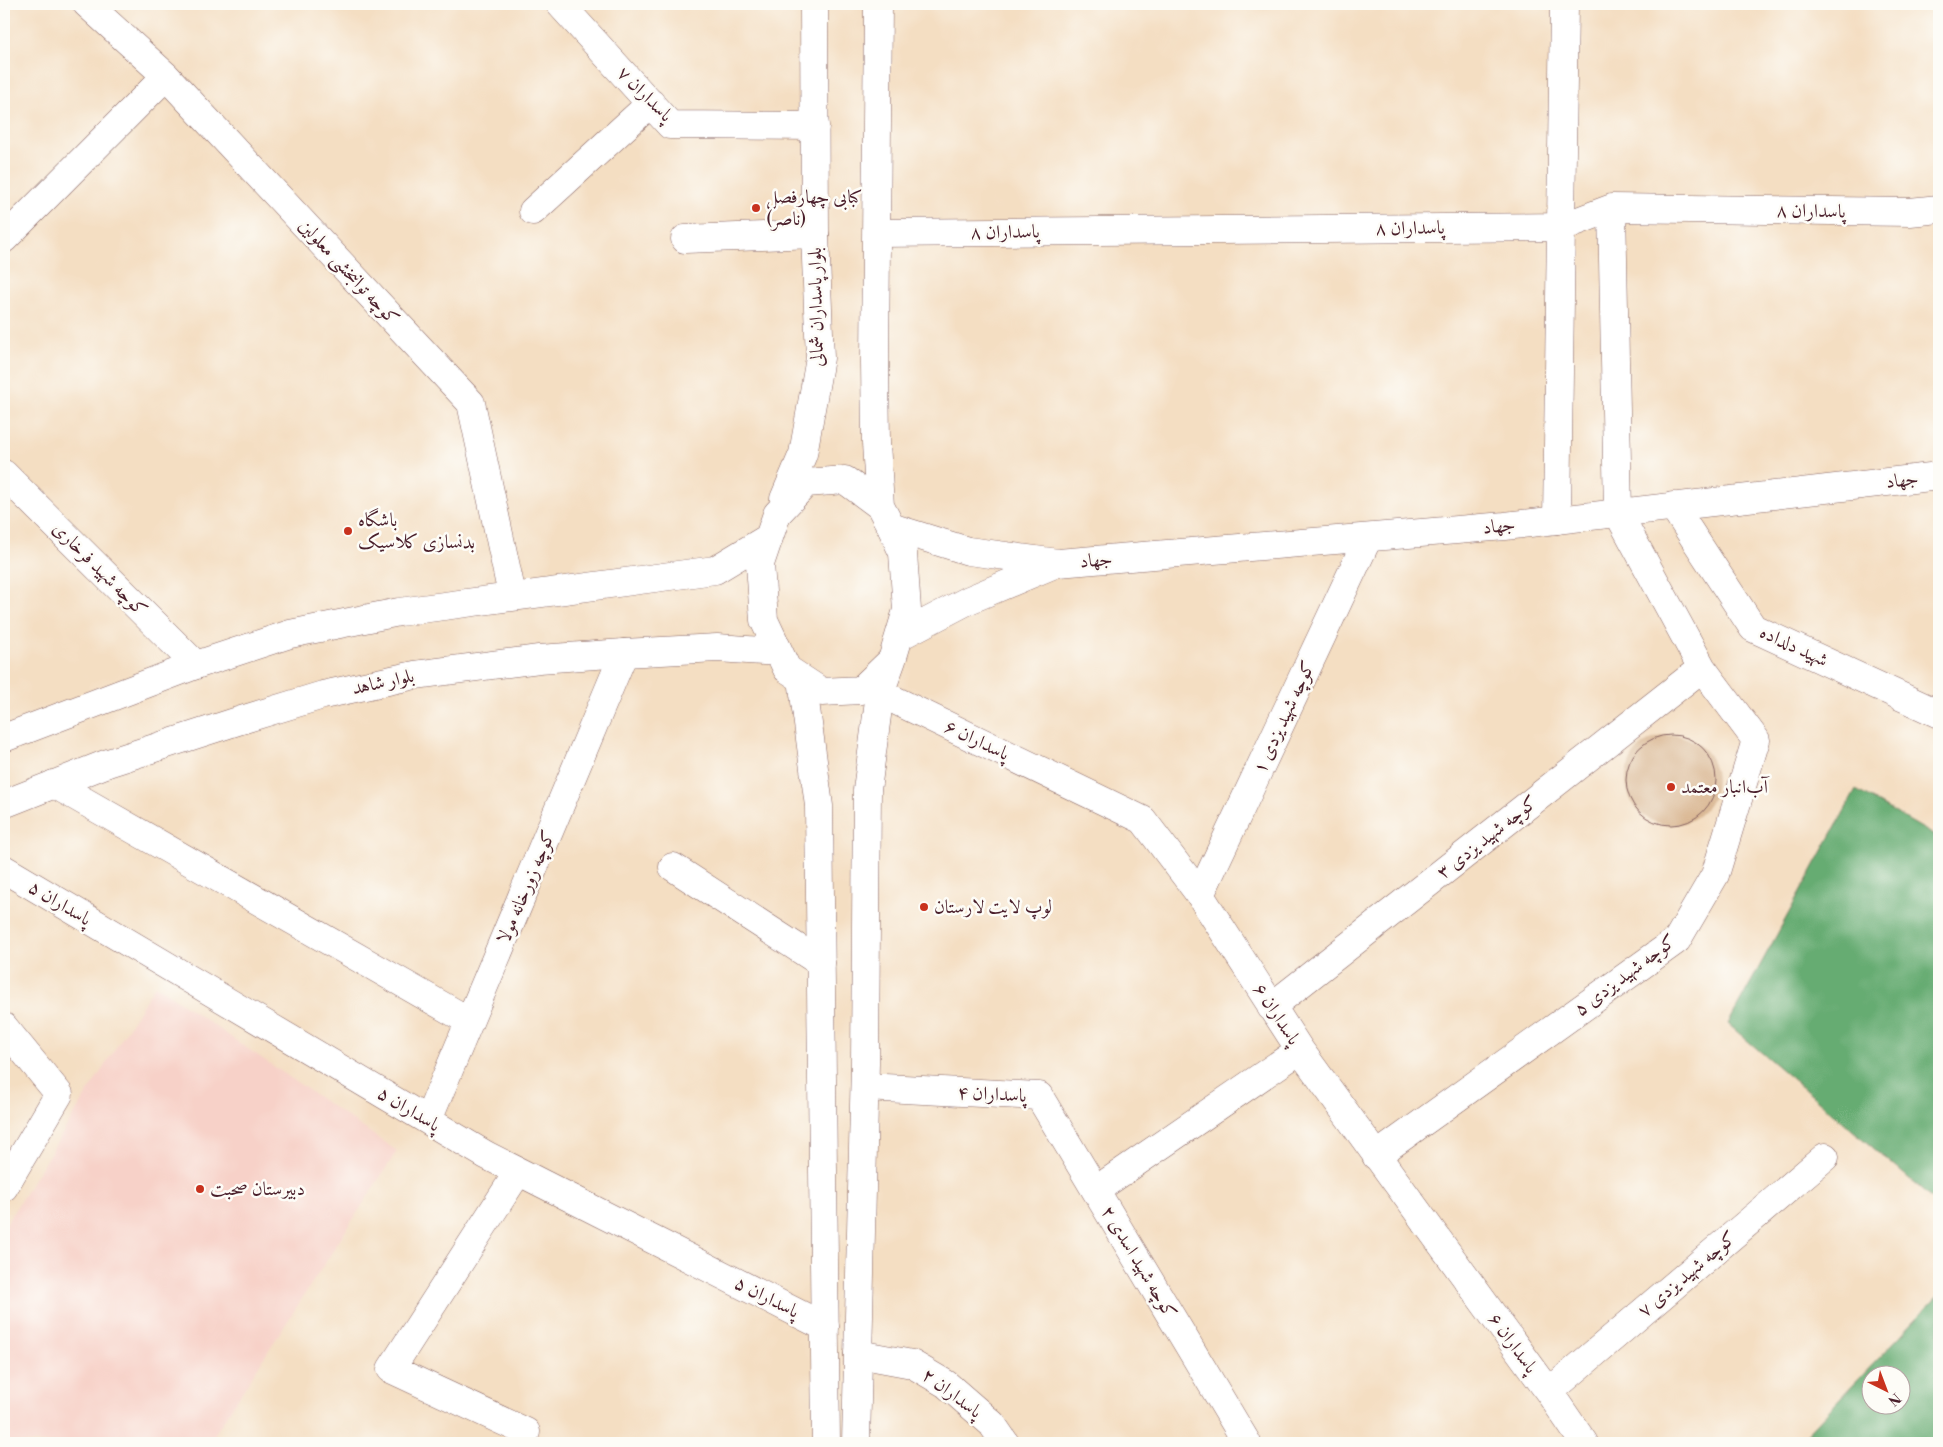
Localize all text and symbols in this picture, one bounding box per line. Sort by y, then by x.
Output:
street label: پاسداران ۷ [611,61,679,129]
place label: کبابی چهارفصل (ناصر) [766,185,862,231]
street label: پاسداران ۸ [1776,198,1847,225]
marker: کبابی چهارفصل (ناصر) [750,202,762,214]
street label: کوچه توانبخشی معلولین [293,214,404,331]
street label: پاسداران ۸ [1375,215,1446,242]
street label: پاسداران ۸ [970,219,1041,246]
street label: بلوار پاسداران شمالی [803,247,830,367]
street label: جهاد [1884,466,1920,494]
place label: باشگاه بدنسازی کلاسیک [358,507,475,554]
street label: جهاد [1481,512,1517,540]
street label: کوچه شهید فرخاری [47,516,153,622]
marker: باشگاه بدنسازی کلاسیک [342,525,354,537]
street label: جهاد [1079,547,1113,573]
street label: شهید دلداده [1756,620,1832,672]
street label: کوچه شهید یزدی ۱ [1247,657,1321,778]
street label: بلوار شاهد [350,664,416,700]
street label: پاسداران ۶ [940,714,1015,768]
place label: آب‌انبار معتمد [1681,775,1770,799]
marker: آب‌انبار معتمد [1665,781,1677,793]
street label: کوچه شهید یزدی ۳ [1432,790,1543,885]
street label: کوچه زورخانه مولا [491,827,562,948]
street label: پاسداران ۵ [24,875,97,933]
place label: لوپ لایت لارستان [934,895,1052,920]
marker: لوپ لایت لارستان [918,901,930,913]
street label: کوچه شهید یزدی ۵ [1569,929,1681,1022]
street label: پاسداران ۶ [1247,978,1307,1051]
street label: پاسداران ۴ [957,1080,1029,1109]
street label: پاسداران ۵ [373,1081,446,1139]
place label: دبیرستان صحبت [210,1177,305,1201]
marker: دبیرستان صحبت [194,1183,206,1195]
street label: کوچه شهید اسدی ۲ [1095,1201,1182,1324]
street label: کوچه شهید یزدی ۷ [1633,1226,1742,1323]
street label: پاسداران ۵ [730,1271,805,1325]
street label: پاسداران ۶ [1482,1308,1544,1380]
street label: پاسداران ۲ [916,1363,988,1425]
north arrow [1860,1364,1910,1414]
text: N [1884,1389,1904,1409]

